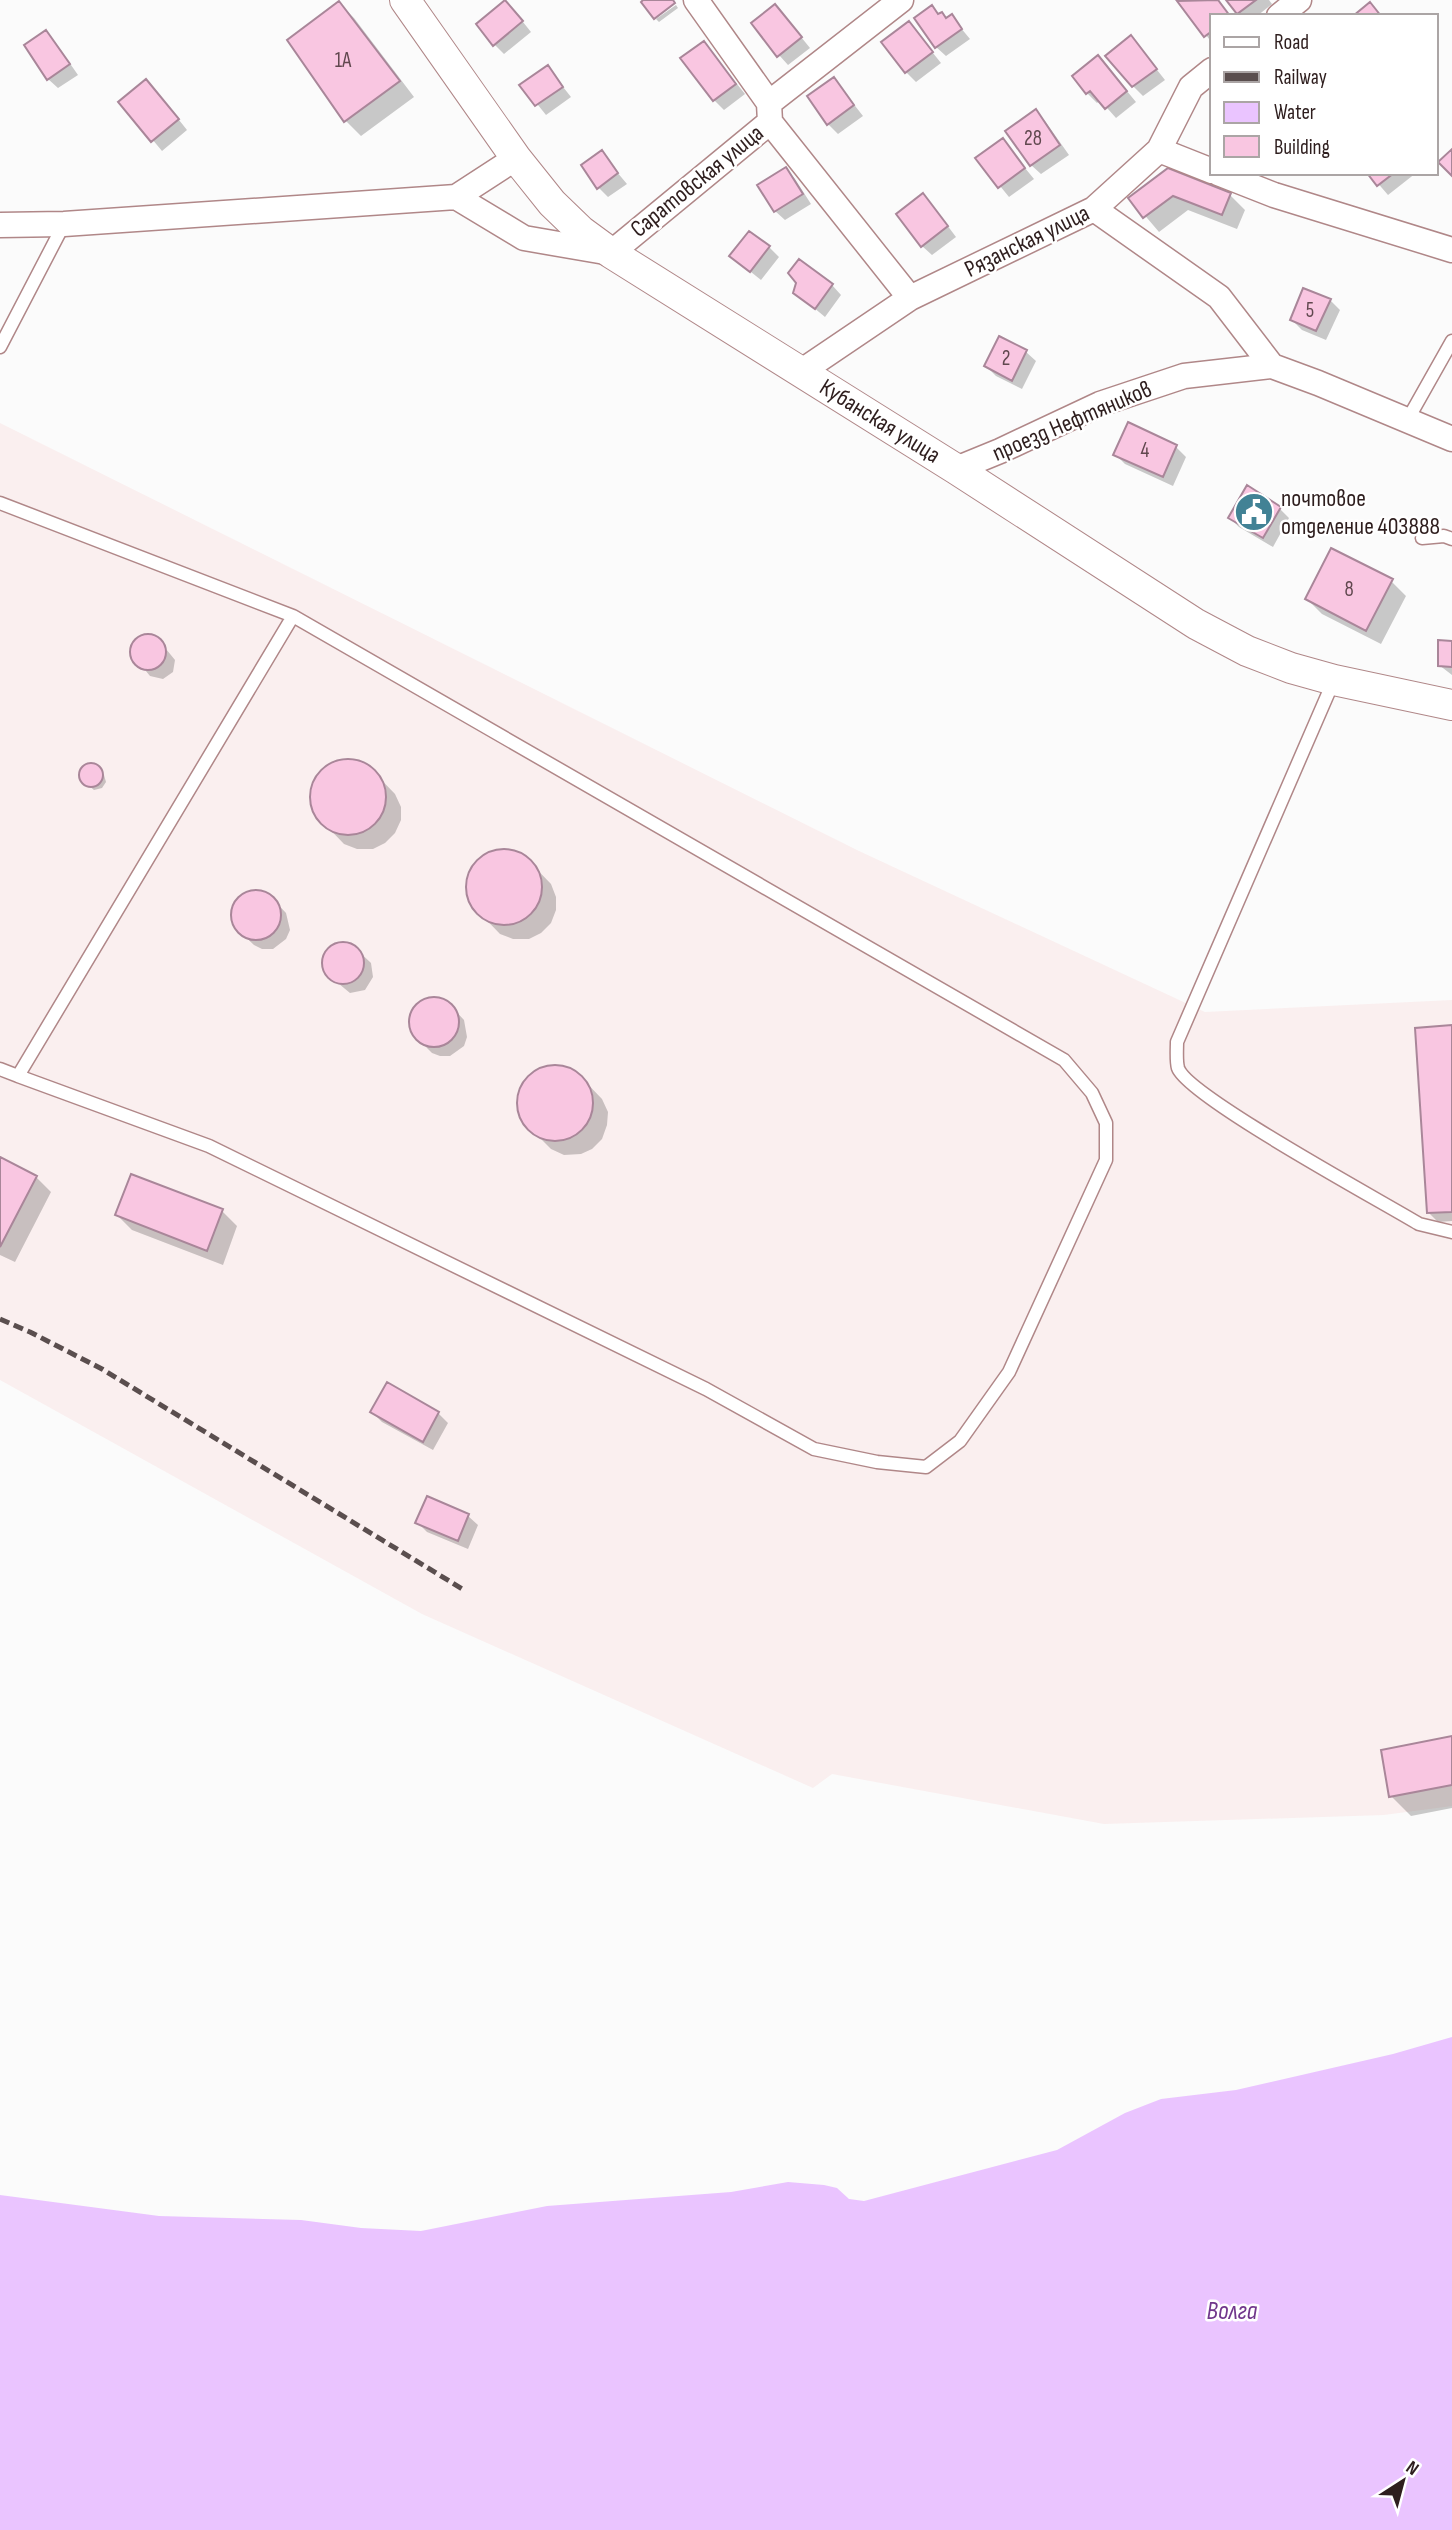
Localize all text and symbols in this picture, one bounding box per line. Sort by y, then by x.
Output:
legend [1210,14,1438,175]
text: Road [1274,30,1309,55]
house number: 1А [335,48,352,73]
text: Railway [1274,65,1327,90]
text: Water [1274,100,1316,125]
street label: Саратовская улица [625,118,769,244]
house number: 28 [1024,126,1042,151]
text: Building [1274,135,1330,160]
street label: Рязанская улица [960,198,1094,284]
house number: 5 [1306,298,1314,323]
house number: 2 [1002,346,1010,371]
street label: Кубанская улица [814,372,946,470]
street label: проезд Нефтяников [988,374,1156,468]
house number: 4 [1141,438,1150,463]
place label: почтовое отделение 403888 [1281,484,1440,541]
public building icon: почтовое отделение 403888 [1233,491,1275,533]
house number: 8 [1344,577,1354,602]
water label: Волга [1207,2296,1258,2327]
north arrow [1368,2446,1438,2516]
text: N [1401,2456,1423,2481]

